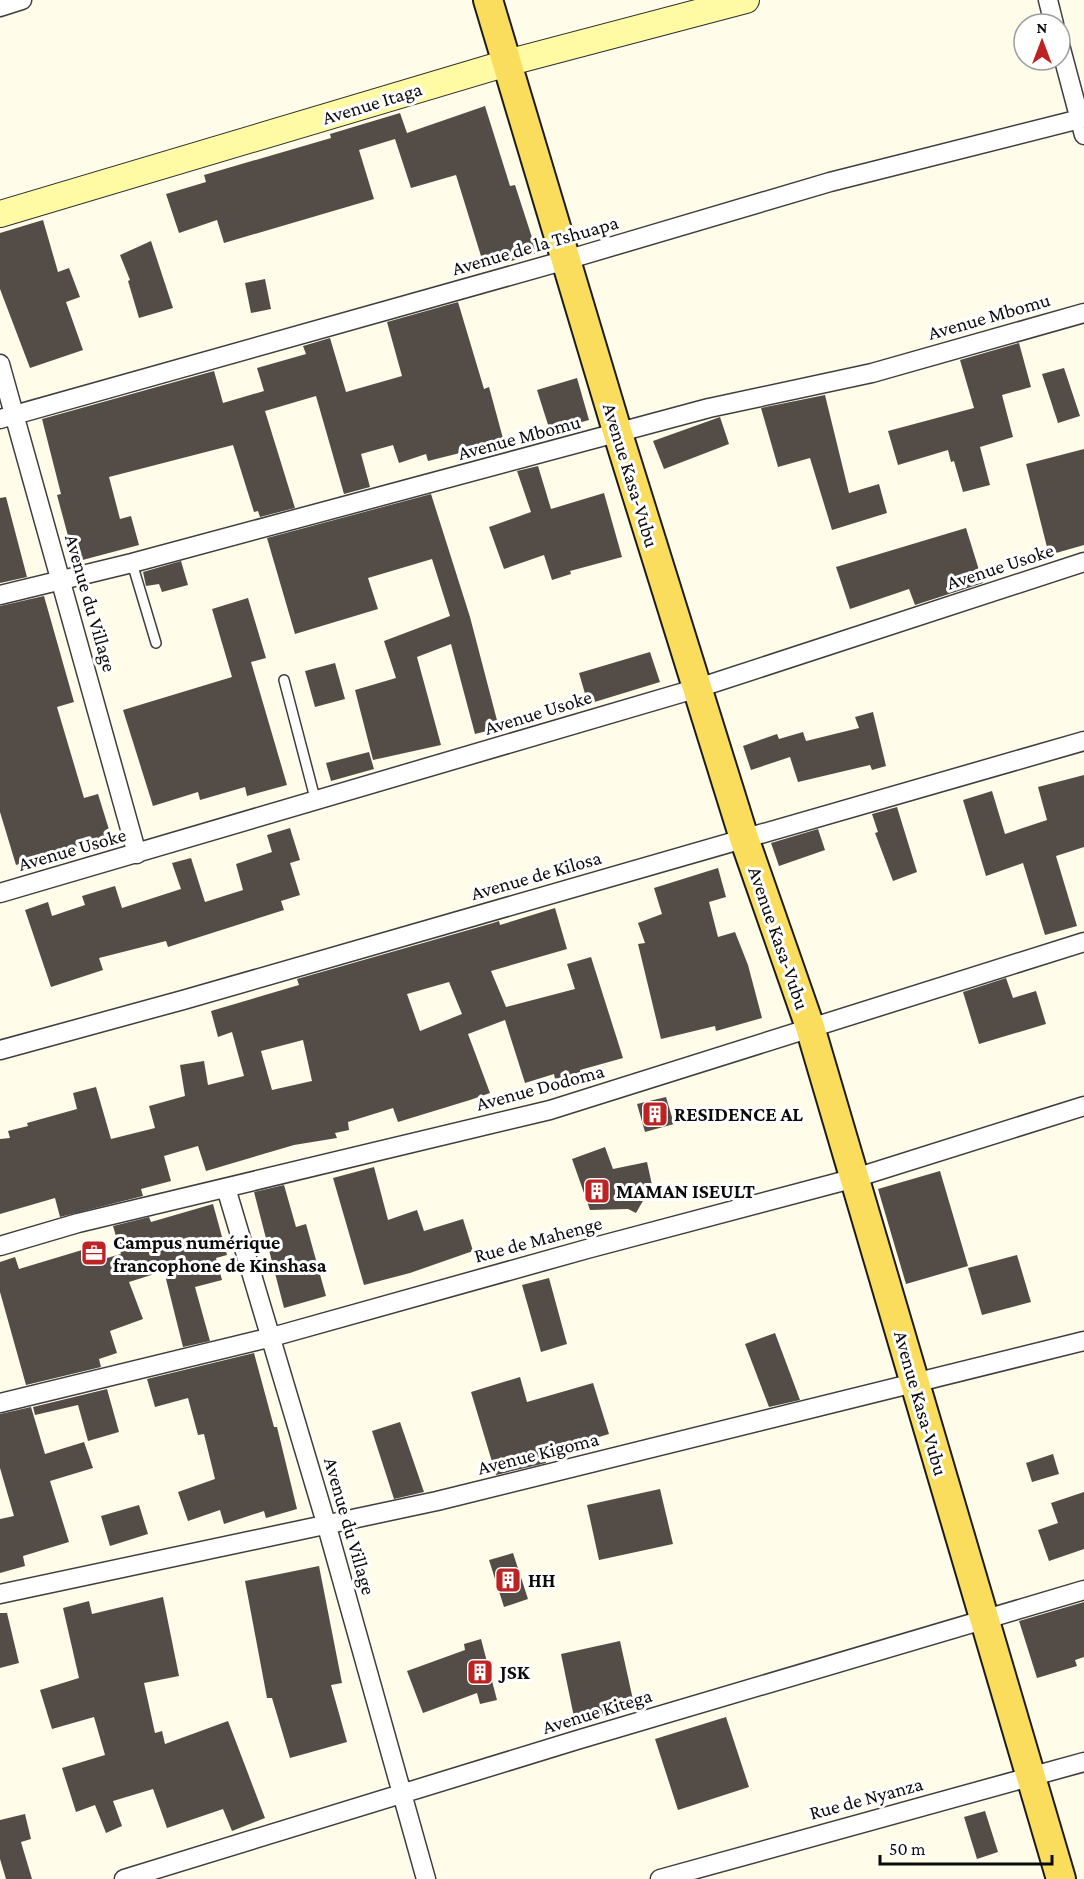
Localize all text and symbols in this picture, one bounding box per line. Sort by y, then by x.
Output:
north arrow [1012,12,1072,72]
text: N [1037,19,1048,36]
street label: Avenue Itaga [319,77,425,130]
street label: Avenue de la Tshuapa [449,211,621,280]
street label: Avenue Mbomu [925,288,1053,344]
street label: Avenue Kasa-Vubu [599,400,664,550]
street label: Avenue Mbomu [455,410,583,464]
street label: Avenue du Village [60,532,121,675]
street label: Avenue Usoke [944,538,1056,594]
street label: Avenue Usoke [482,685,595,739]
street label: Avenue Usoke [16,823,129,875]
street label: Avenue de Kilosa [468,846,604,904]
street label: Avenue Kasa-Vubu [744,864,814,1013]
street label: Avenue Dodoma [474,1059,606,1115]
building icon: RESIDENCE AL [640,1099,670,1129]
place label: RESIDENCE AL [674,1103,803,1125]
building icon: MAMAN ISEULT [582,1176,612,1206]
place label: MAMAN ISEULT [616,1180,755,1202]
street label: Rue de Mahenge [472,1211,605,1268]
place label: Campus numérique francophone de Kinshasa [113,1231,327,1276]
office icon: Campus numérique francophone de Kinshasa [79,1238,109,1268]
street label: Avenue Kasa-Vubu [890,1328,952,1478]
street label: Avenue Kigoma [475,1427,601,1480]
street label: Avenue du Village [319,1455,380,1598]
building icon: HH [493,1565,523,1595]
place label: HH [528,1569,556,1591]
building icon: JSK [465,1657,495,1687]
place label: JSK [498,1661,531,1683]
street label: Avenue Kitega [540,1684,655,1739]
street label: Rue de Nyanza [807,1772,926,1825]
scale bar [880,1828,1052,1866]
text: 50 m [889,1839,926,1859]

